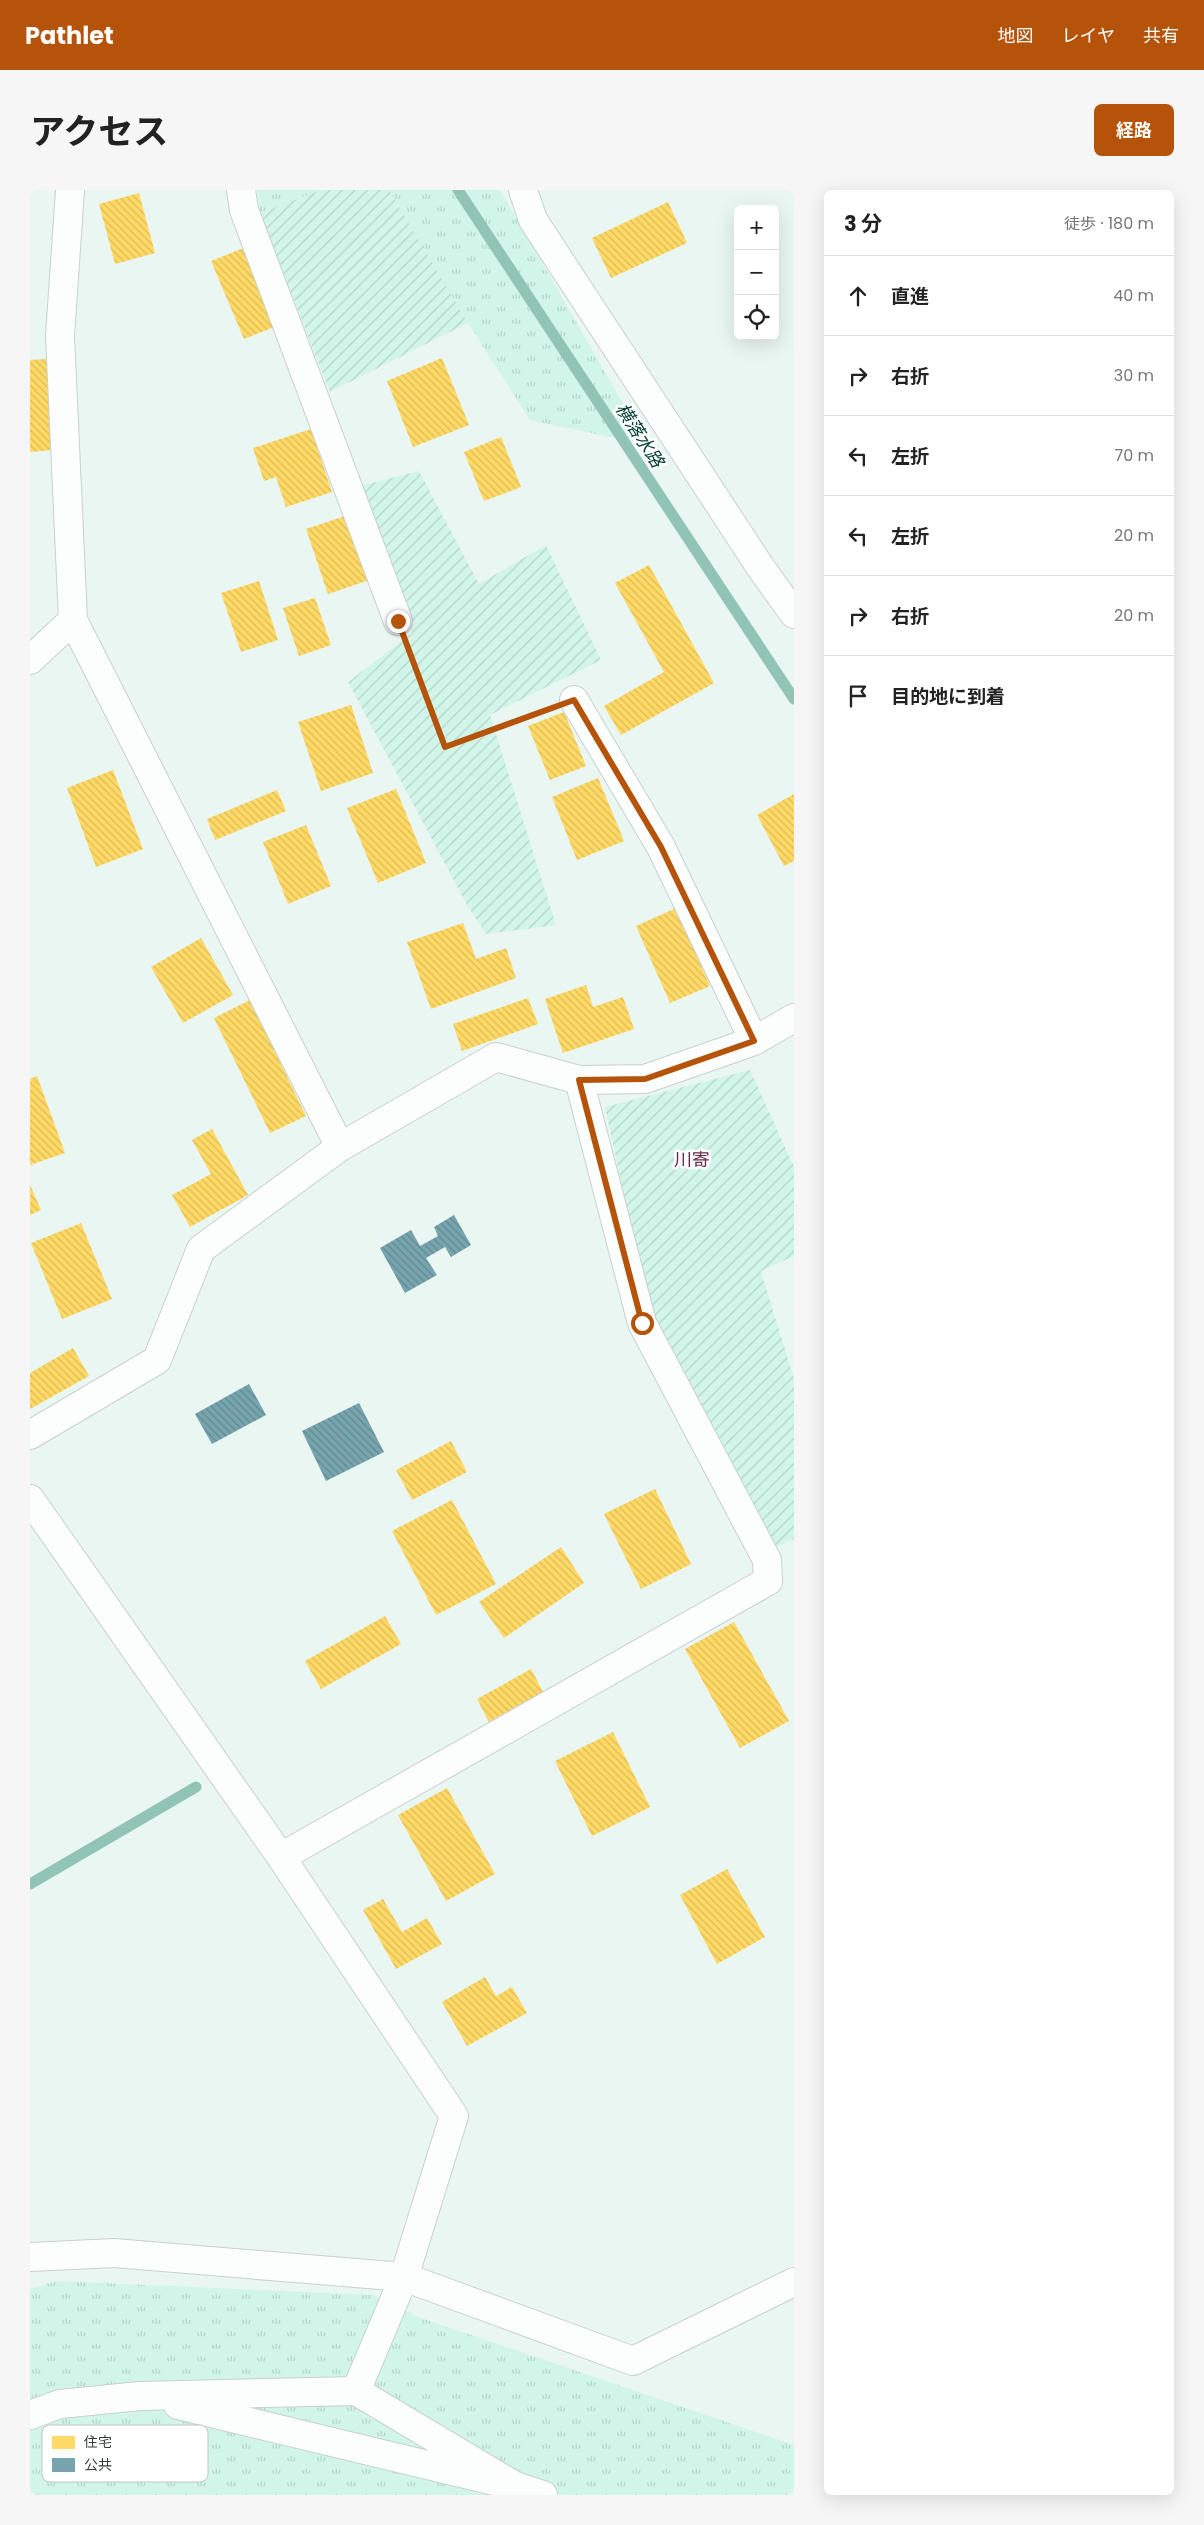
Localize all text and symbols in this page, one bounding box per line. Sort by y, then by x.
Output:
text: Pathlet [25,19,114,52]
text: 地図 [998,23,1034,48]
text: レイヤ [1062,23,1115,48]
text: 共有 [1143,23,1179,48]
button: 経路 [1094,104,1174,156]
text: アクセス [30,107,168,156]
map controls [734,205,779,340]
button: + [734,205,779,250]
text: 3 分 [844,209,882,238]
text: 徒歩 · 180 m [1064,212,1154,235]
button: − [734,250,779,295]
icon: ahead [844,282,872,310]
text: 直進 [891,283,929,310]
text: 40 m [1113,284,1154,307]
button: locate [734,295,779,340]
icon: right [844,362,872,390]
text: 右折 [891,363,929,390]
text: 30 m [1114,364,1154,387]
water label: 横落水路 [610,398,671,474]
icon: left [844,442,872,470]
text: 左折 [891,443,929,470]
text: 70 m [1114,444,1154,467]
icon: left [844,522,872,550]
text: 左折 [891,523,929,550]
text: 20 m [1114,524,1154,547]
icon: right [844,602,872,630]
text: 右折 [891,603,929,630]
text: 20 m [1114,604,1154,627]
route end [387,610,410,633]
icon: arrive [844,682,872,710]
text: 目的地に到着 [891,683,1005,710]
district label: 川寄 [674,1147,710,1172]
route start [631,1312,654,1335]
legend [42,2425,208,2482]
text: 住宅 [84,2432,112,2452]
text: 公共 [84,2455,112,2475]

